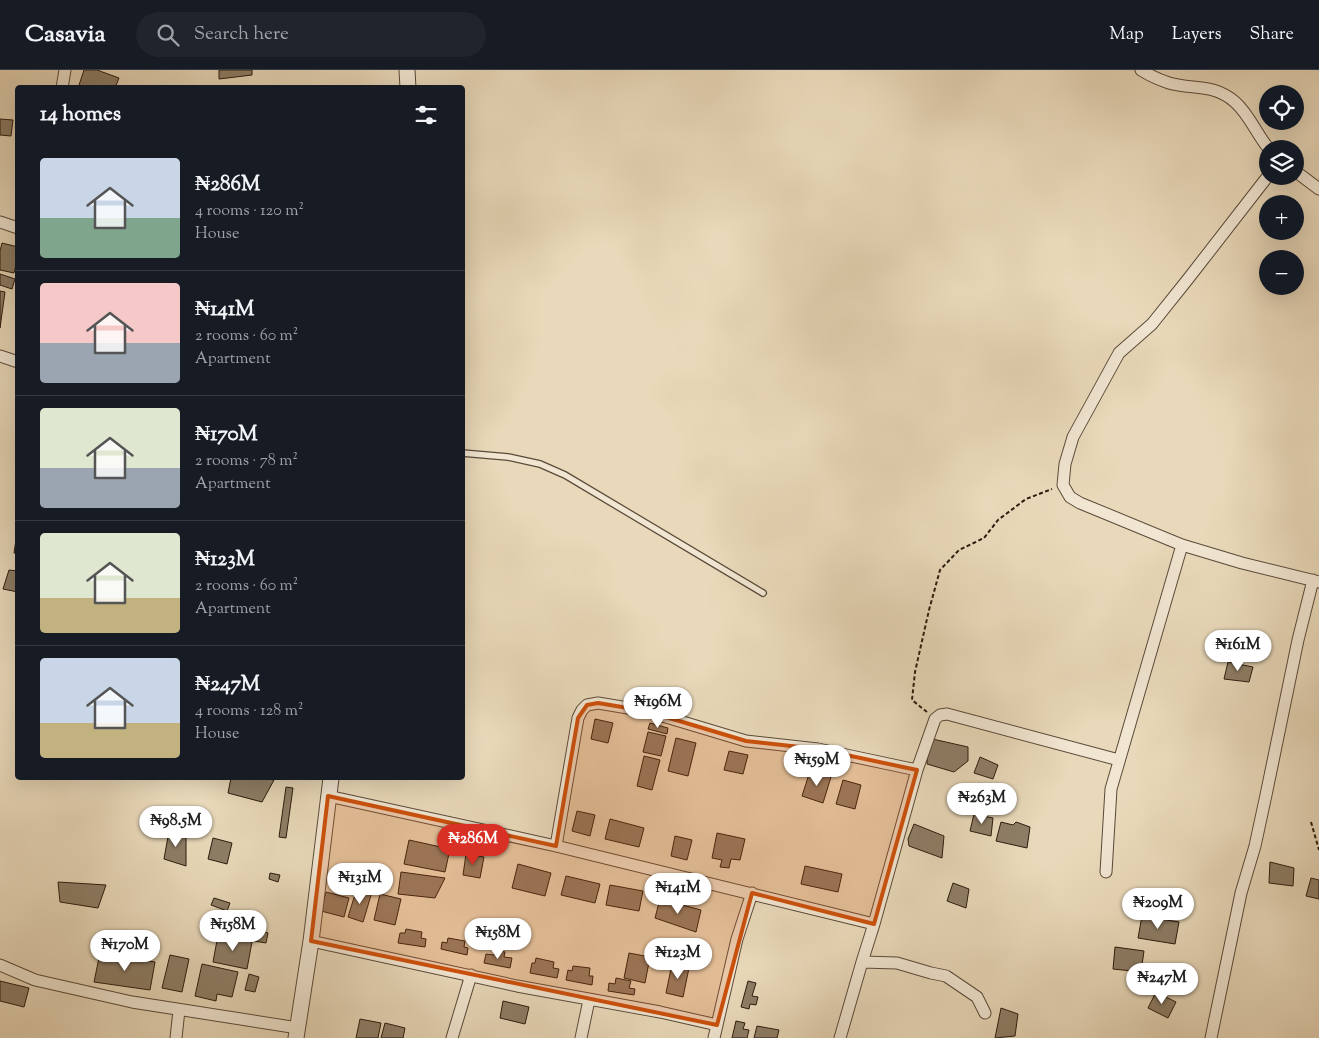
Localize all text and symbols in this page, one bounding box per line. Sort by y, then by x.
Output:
search box [136,12,486,57]
text: Casavia [25,18,106,52]
icon: search [154,21,182,49]
text: Search here [194,21,289,48]
text: Map [1109,22,1144,48]
text: Layers [1172,22,1222,48]
text: Share [1250,22,1294,48]
map controls [1259,85,1304,295]
button: locate [1259,85,1304,130]
text: 14 homes [40,100,121,130]
icon: filters [412,101,440,129]
button: layers [1259,140,1304,185]
text: ₦286M [195,170,260,200]
icon: home [80,178,140,238]
button: + [1259,195,1304,240]
text: 4 rooms · 120 m² [195,200,304,223]
text: House [195,223,239,246]
button: − [1259,250,1304,295]
text: ₦141M [195,295,254,325]
icon: home [80,303,140,363]
text: 2 rooms · 60 m² [195,325,298,348]
text: Apartment [195,348,271,371]
text: ₦170M [195,420,258,450]
icon: home [80,428,140,488]
text: 2 rooms · 78 m² [195,450,298,473]
text: Apartment [195,473,271,496]
text: ₦123M [195,545,255,575]
icon: home [80,553,140,613]
text: 2 rooms · 60 m² [195,575,298,598]
text: Apartment [195,598,271,621]
pin: ₦161M [1203,630,1273,672]
text: ₦161M [1216,634,1260,657]
text: ₦247M [195,670,260,700]
icon: home [80,678,140,738]
pin: ₦196M [623,686,693,729]
text: ₦196M [634,691,682,714]
text: 4 rooms · 128 m² [195,700,303,723]
text: House [195,723,239,746]
pin: ₦159M [782,744,852,787]
text: ₦159M [795,749,839,772]
pin: ₦263M [947,782,1017,825]
text: ₦263M [958,787,1006,810]
pin: ₦98.5M [135,806,217,848]
text: ₦98.5M [150,810,202,833]
pin: ₦286M [438,824,508,866]
text: ₦286M [448,828,498,851]
pin: ₦131M [325,862,395,905]
text: ₦131M [338,867,382,890]
pin: ₦141M [643,872,713,915]
text: ₦141M [655,877,701,900]
pin: ₦209M [1123,888,1193,930]
text: ₦209M [1133,892,1183,915]
pin: ₦158M [198,910,268,952]
text: ₦158M [210,914,256,937]
pin: ₦158M [463,918,533,960]
text: ₦158M [475,922,521,945]
pin: ₦170M [90,930,160,972]
text: ₦170M [101,934,149,957]
pin: ₦123M [643,938,713,980]
text: ₦123M [655,942,701,965]
pin: ₦247M [1127,962,1197,1005]
text: ₦247M [1137,967,1187,990]

